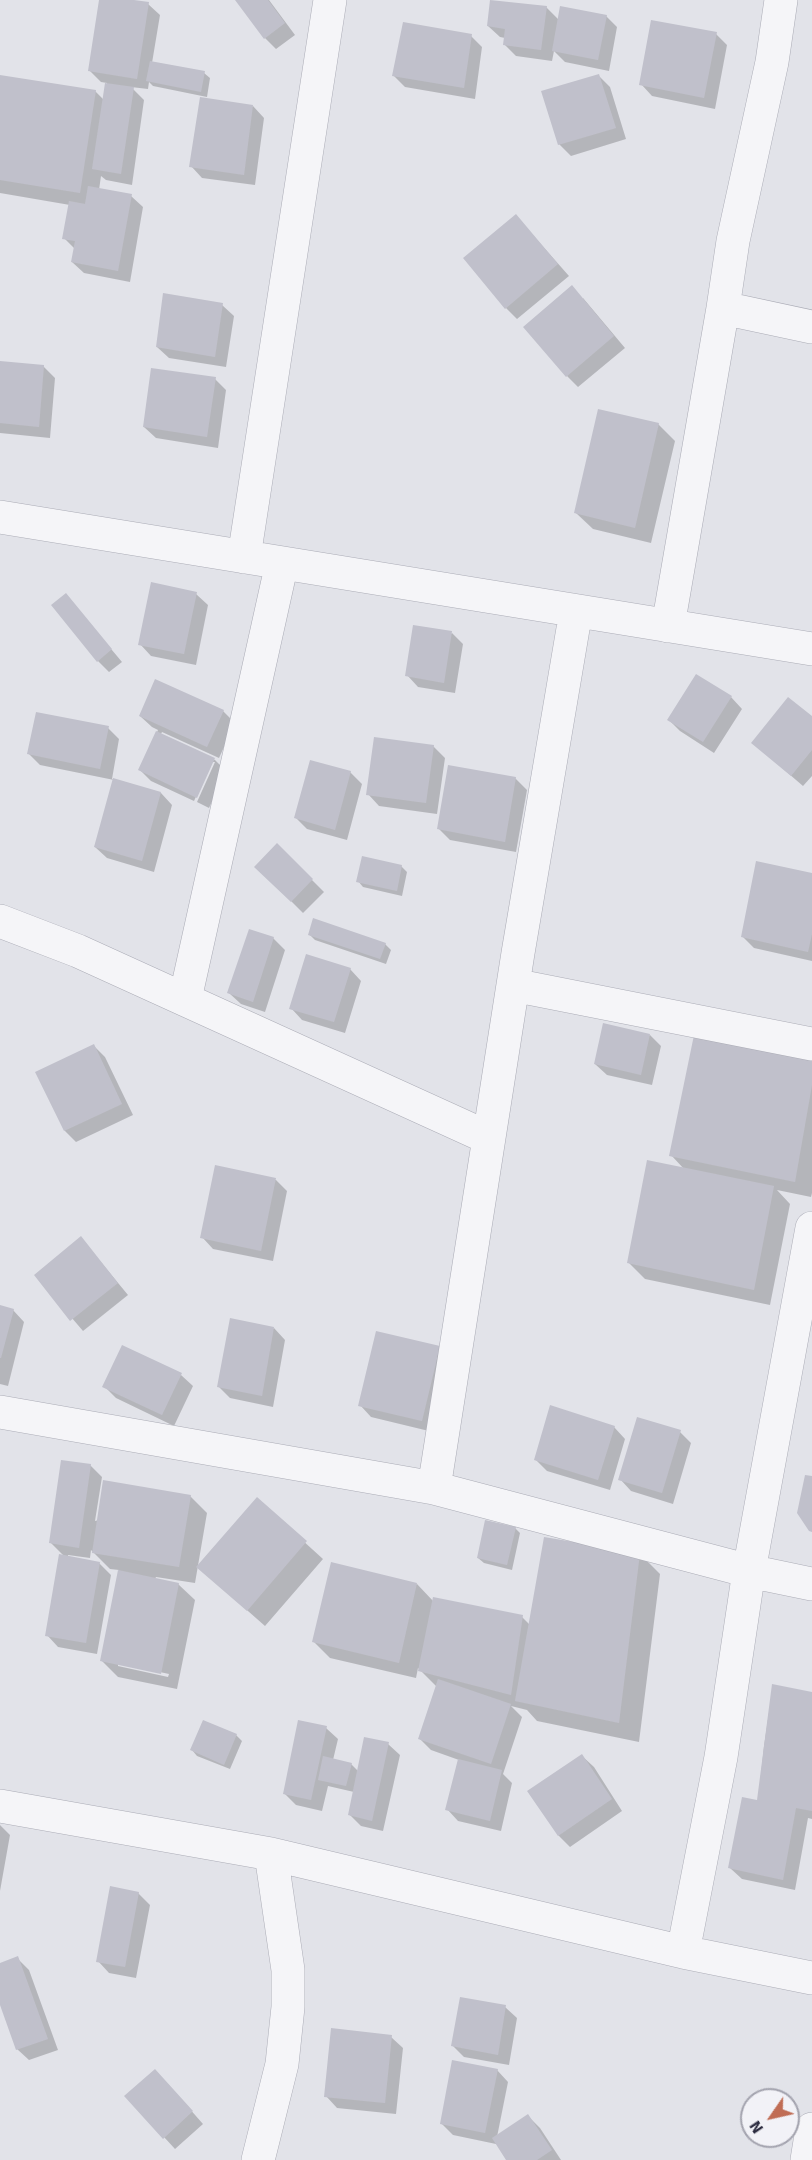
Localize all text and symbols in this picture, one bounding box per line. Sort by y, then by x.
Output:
north arrow [740,2088,800,2148]
text: N [745,2117,768,2137]

